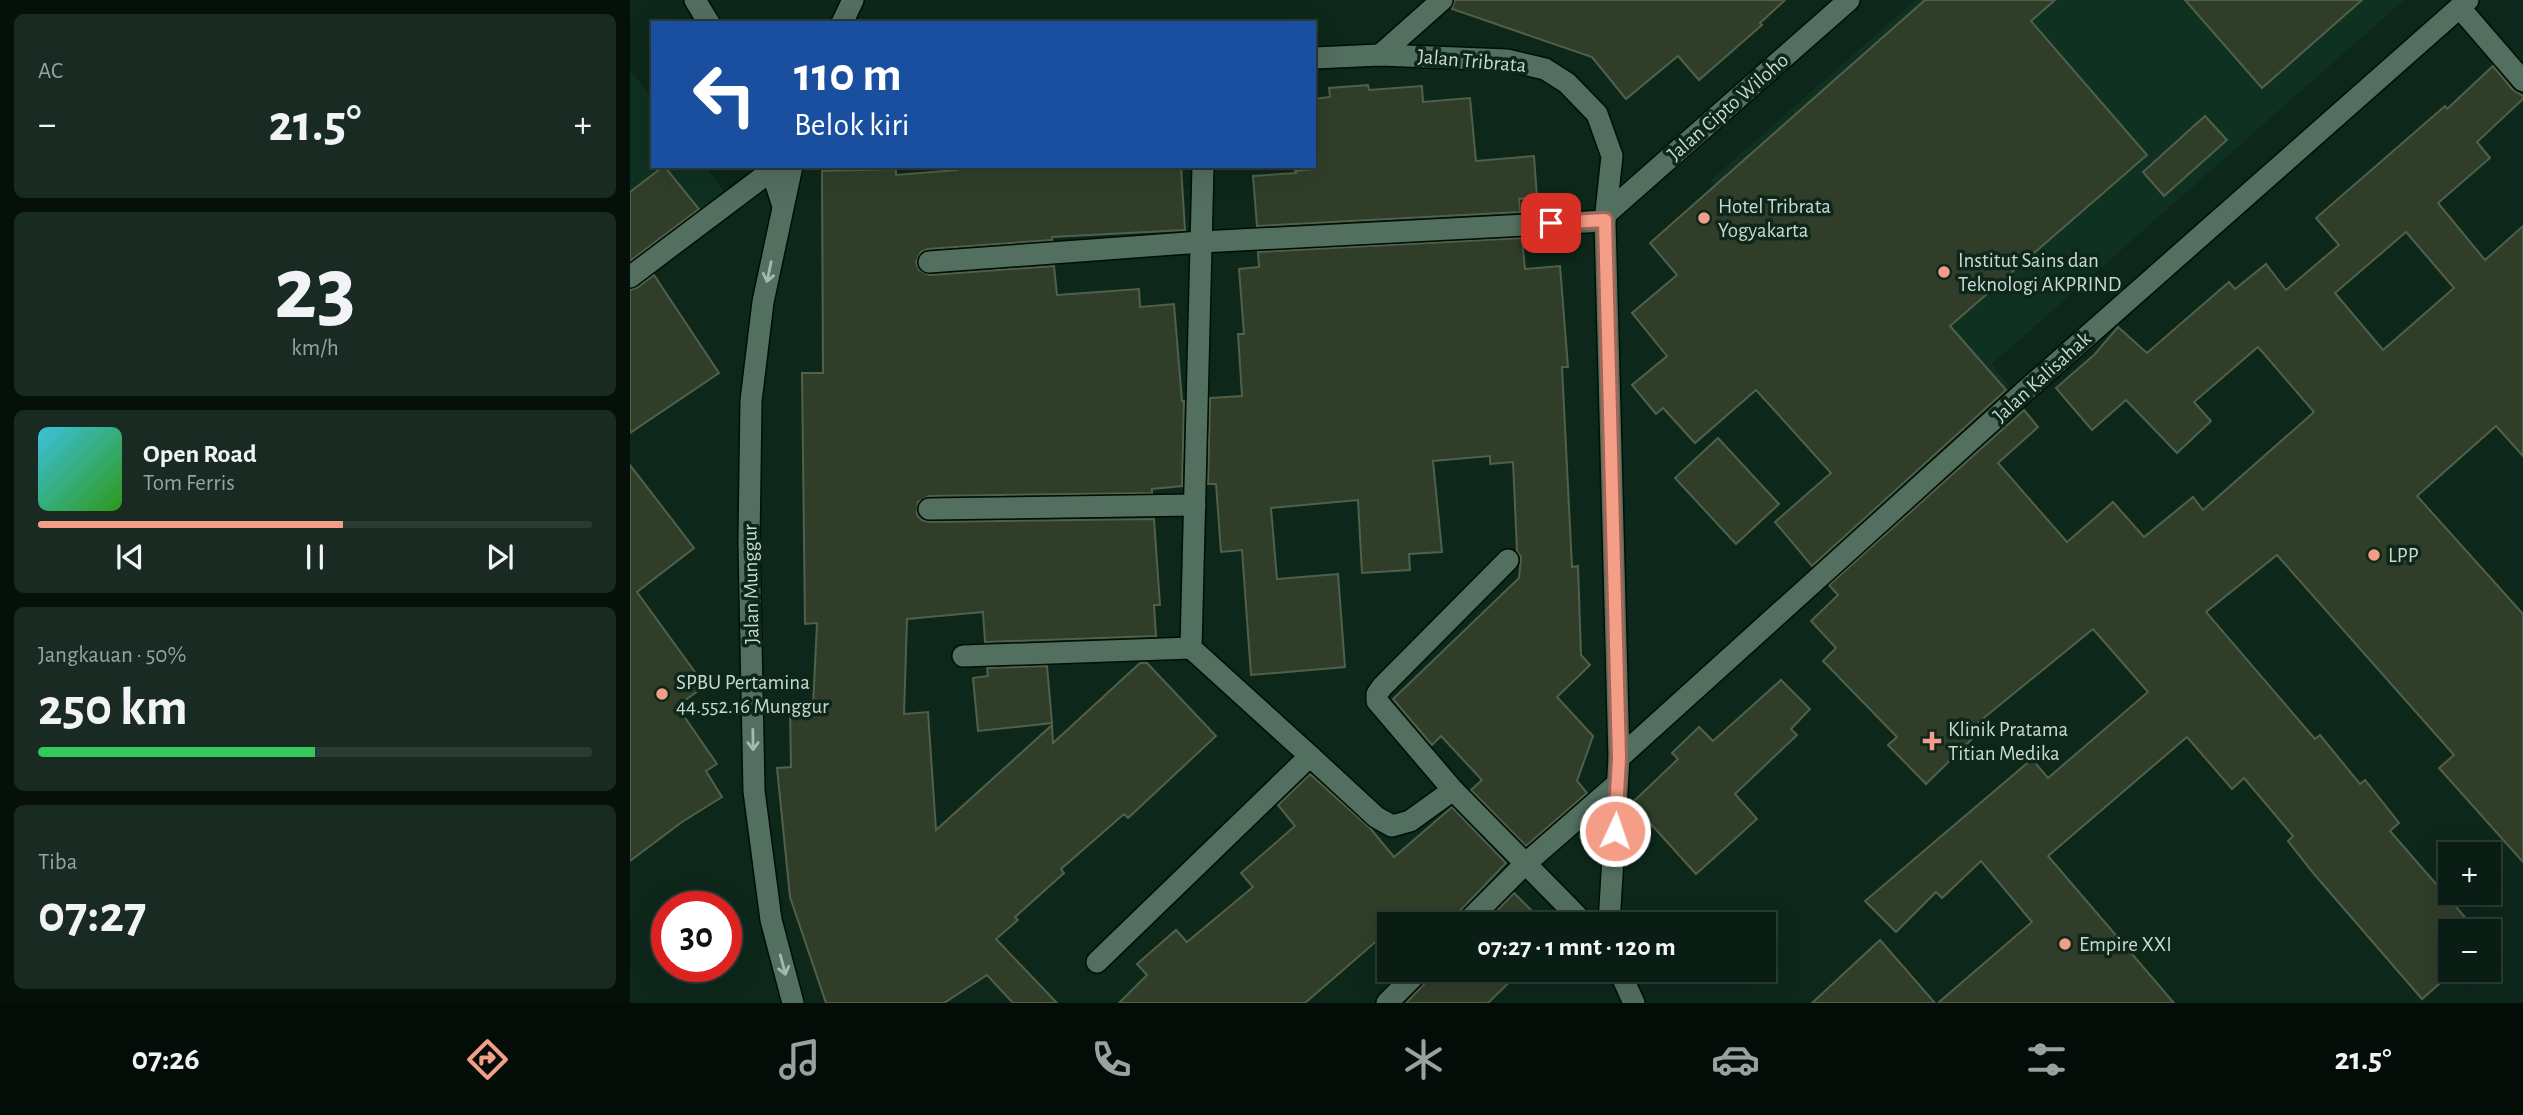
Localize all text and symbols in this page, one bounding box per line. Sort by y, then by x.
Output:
street label: Jalan Tribrata [1417,46,1527,76]
icon: left [679,49,770,140]
street label: Jalan Cipto Wiloho [1664,49,1792,165]
text: 110 m [794,51,902,100]
text: AC [38,60,63,83]
text: 21.5° [269,98,361,150]
text: − [38,106,56,144]
text: + [574,106,592,144]
text: Belok kiri [794,109,910,141]
pin [1521,193,1581,253]
place label: Hotel Tribrata Yogyakarta [1718,196,1831,241]
icon: arrive [1532,204,1570,242]
marker: Hotel Tribrata Yogyakarta [1696,210,1712,226]
text: 23 [274,244,356,335]
place label: Institut Sains dan Teknologi AKPRIND [1958,250,2121,295]
one-way arrow [761,260,775,283]
marker: Institut Sains dan Teknologi AKPRIND [1936,264,1952,280]
street label: Jalan Kalisahak [1989,328,2095,426]
text: km/h [291,337,339,360]
text: Open Road [143,441,257,467]
text: Tom Ferris [143,472,235,495]
street label: Jalan Munggur [739,524,763,644]
icon: previous [111,538,149,576]
icon: pause [296,538,334,576]
icon: next [481,538,519,576]
place label: LPP [2388,545,2419,566]
marker: LPP [2366,547,2382,563]
text: Jangkauan · 50% [38,644,186,667]
place label: SPBU Pertamina 44.552.16 Munggur [676,672,829,717]
text: 250 km [38,682,188,734]
marker: SPBU Pertamina 44.552.16 Munggur [654,686,670,702]
place label: Klinik Pratama Titian Medika [1948,719,2069,764]
one-way arrow [746,728,760,751]
marker: Klinik Pratama Titian Medika [1922,731,1942,751]
position arrow [1578,794,1652,868]
map controls [2438,842,2501,982]
button: + [2438,842,2501,905]
text: Tiba [38,851,77,874]
text: 07:27 [38,889,146,941]
speed limit sign: 30 [651,891,742,982]
button: − [2438,919,2501,982]
text: 07:27 · 1 mnt · 120 m [1477,934,1676,960]
place label: Empire XXI [2079,934,2172,955]
marker: Empire XXI [2057,936,2073,952]
one-way arrow [777,953,790,976]
icon: directions [463,1035,512,1084]
icon: music [775,1035,824,1084]
icon: phone [1087,1035,1136,1084]
icon: climate [1399,1035,1448,1084]
icon: car [1711,1035,1760,1084]
icon: filters [2022,1035,2071,1084]
text: 07:26 [131,1043,200,1075]
text: 21.5° [2334,1043,2392,1075]

